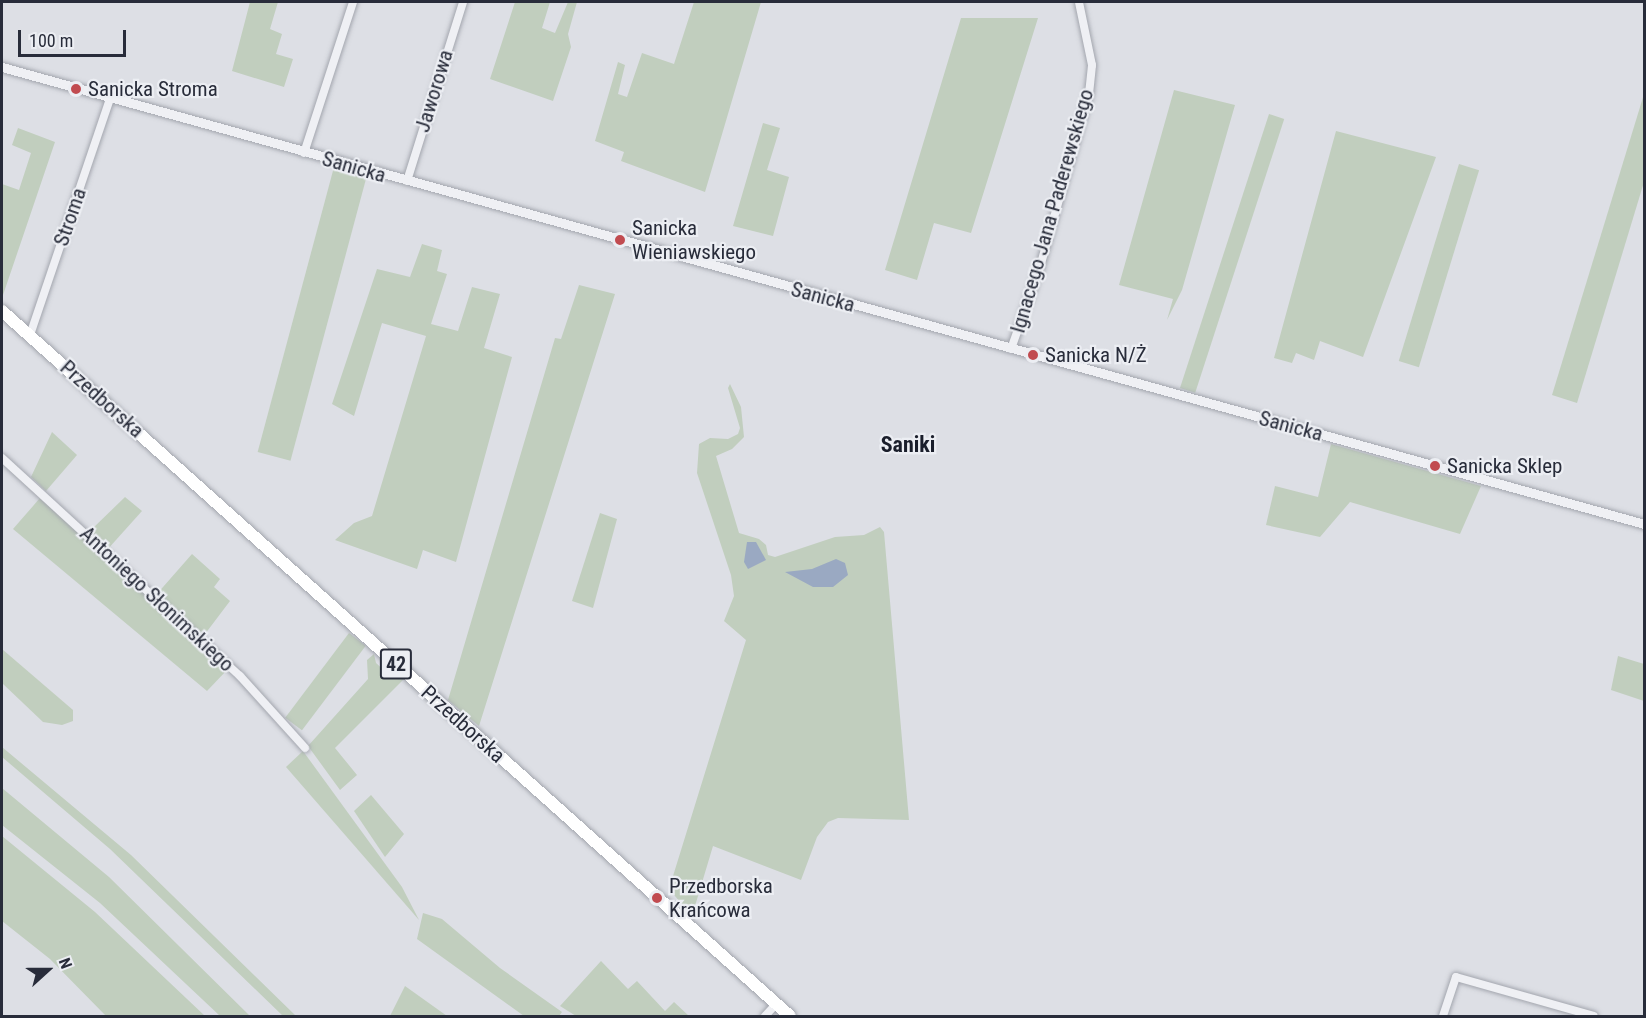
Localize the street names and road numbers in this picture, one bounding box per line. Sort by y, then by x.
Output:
street label: Jaworowa [410,47,458,135]
street label: Ignacego Jana Paderewskiego [1005,86,1099,336]
street label: Sanicka [319,146,389,188]
street label: Stroma [48,185,92,249]
street label: Sanicka [788,276,858,318]
street label: Przedborska [55,355,149,443]
street label: Sanicka [1256,405,1326,447]
street label: Antoniego Słonimskiego [75,521,239,677]
road number: 42 [380,647,412,681]
street label: Przedborska [416,680,510,768]

